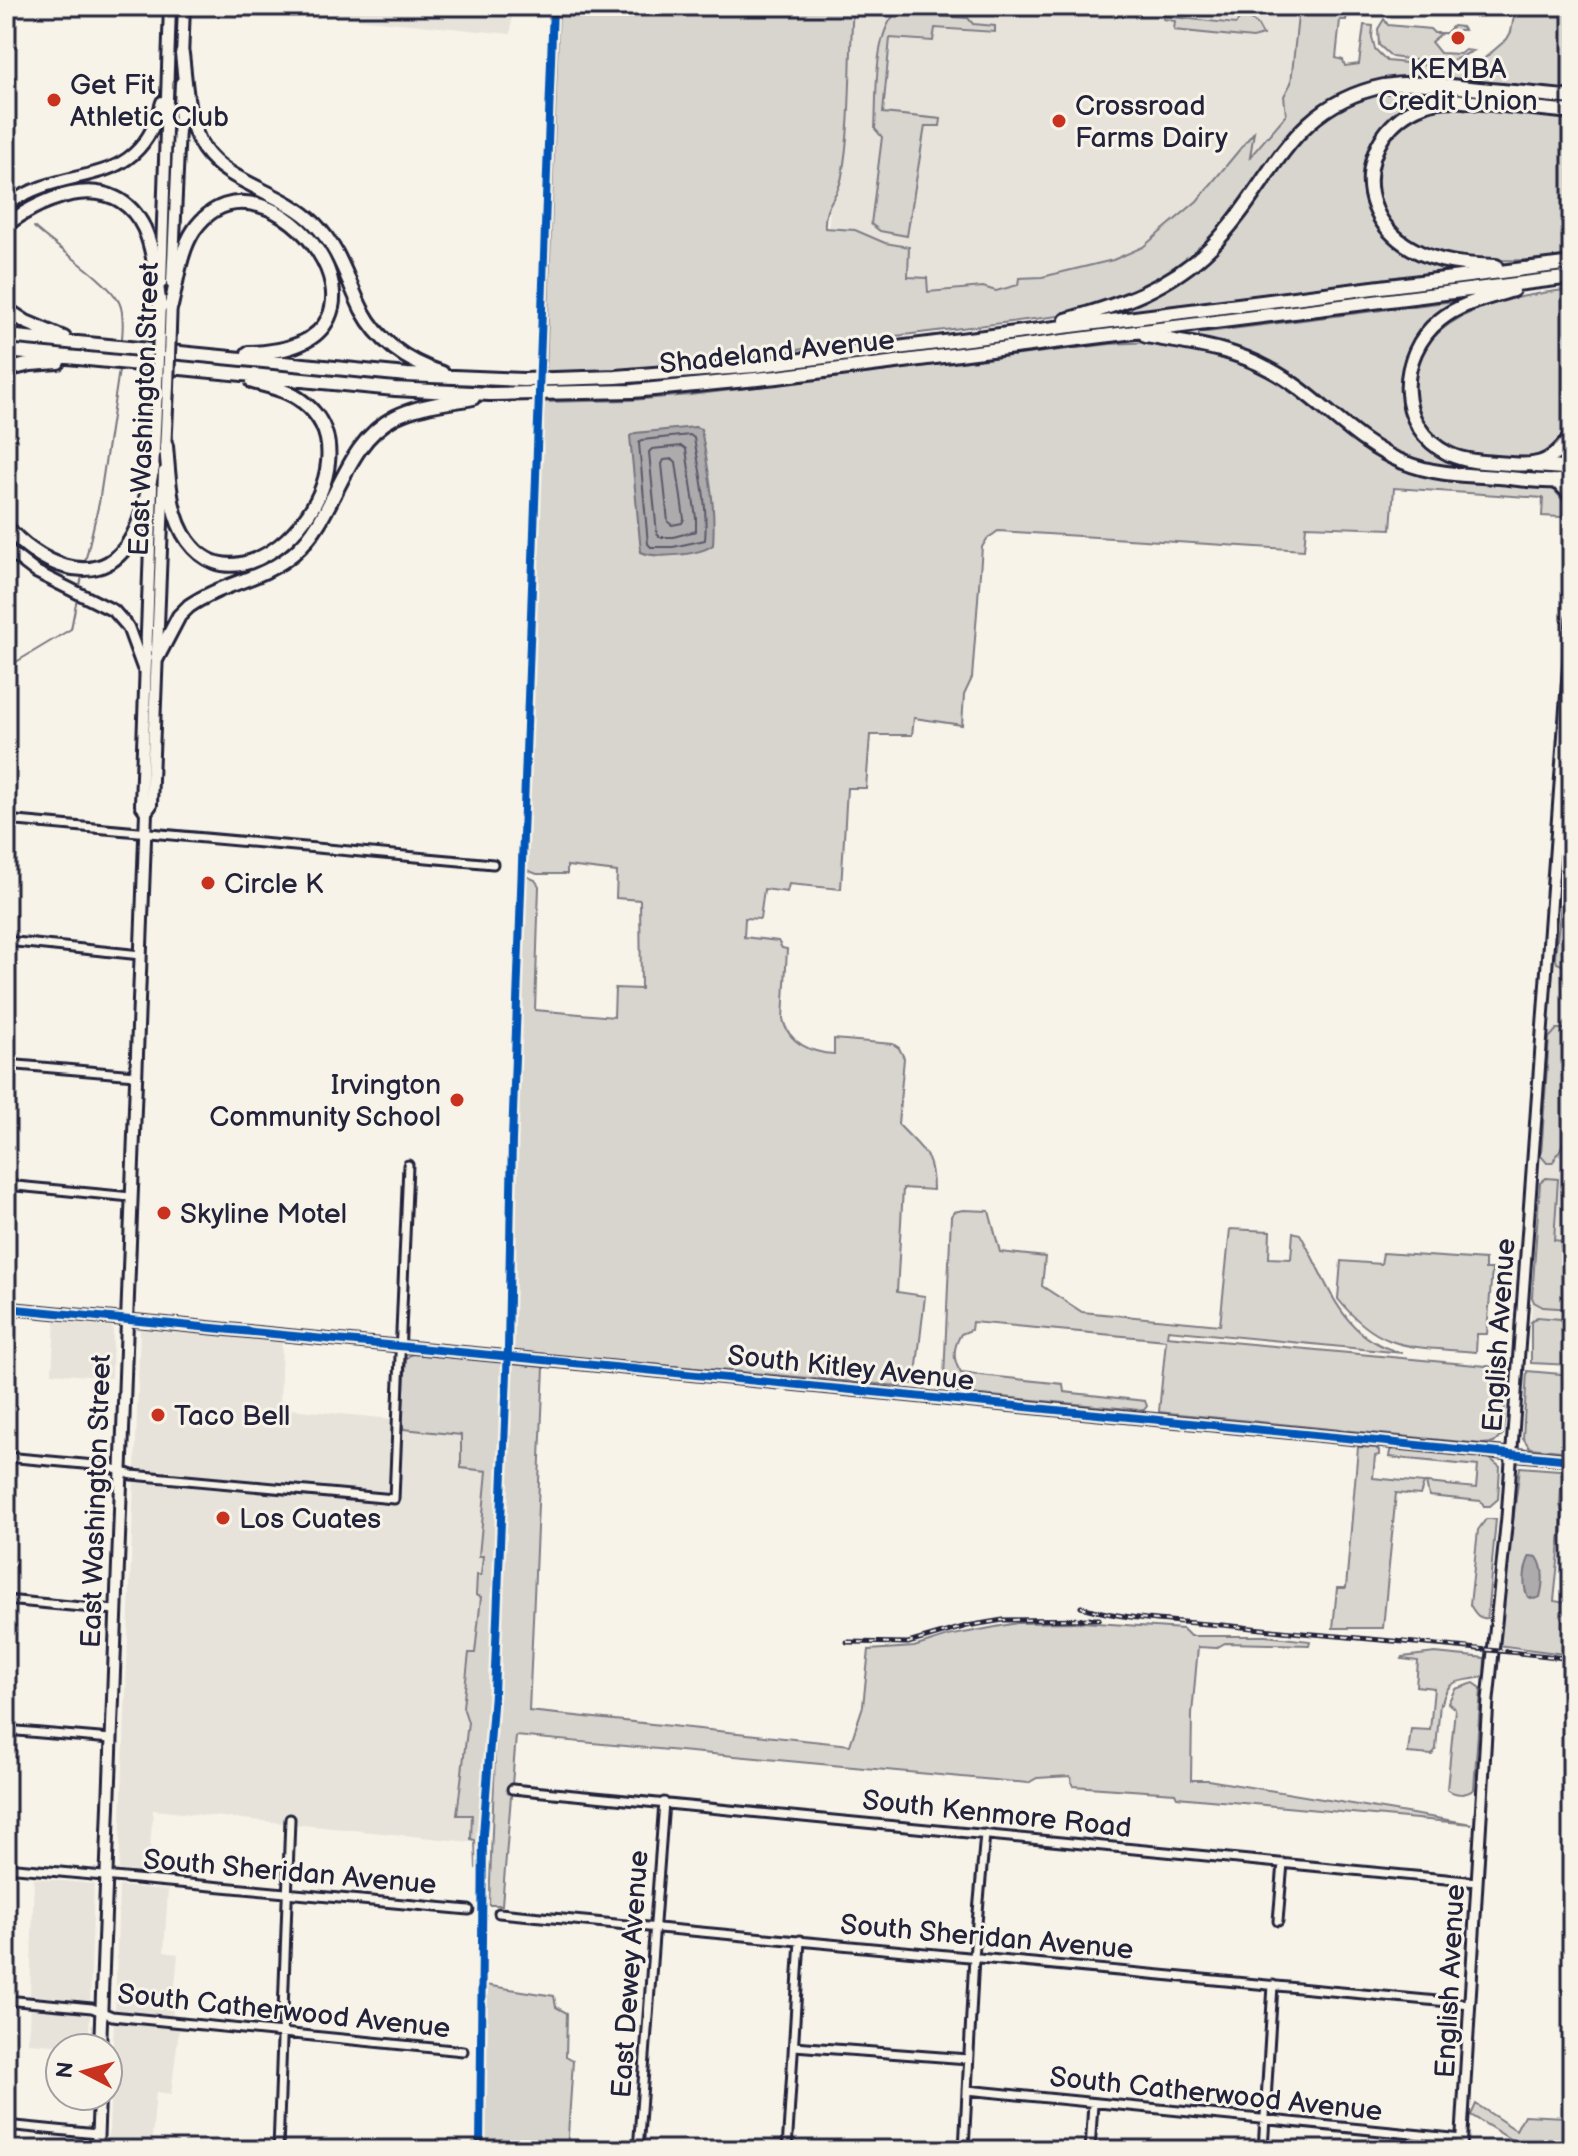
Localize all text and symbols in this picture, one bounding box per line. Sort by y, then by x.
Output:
marker: KEMBA Credit Union [1449,29,1467,47]
place label: KEMBA Credit Union [1378,53,1538,118]
place label: Get Fit Athletic Club [70,69,229,134]
place label: Crossroad Farms Dairy [1075,90,1228,155]
marker: Get Fit Athletic Club [45,91,63,109]
marker: Crossroad Farms Dairy [1050,112,1068,130]
street label: East Washington Street [123,261,166,557]
street label: Shadeland Avenue [658,324,896,381]
place label: Circle K [224,868,324,901]
marker: Circle K [199,874,217,892]
place label: Irvington Community School [209,1069,441,1134]
marker: Irvington Community School [448,1091,466,1109]
place label: Skyline Motel [180,1198,347,1231]
marker: Skyline Motel [155,1204,173,1222]
street label: English Avenue [1476,1237,1523,1433]
street label: South Kitley Avenue [726,1339,976,1398]
street label: East Washington Street [75,1353,118,1649]
place label: Taco Bell [174,1400,290,1433]
marker: Taco Bell [149,1406,167,1424]
place label: Los Cuates [239,1503,381,1536]
marker: Los Cuates [214,1509,232,1527]
street label: South Kenmore Road [861,1784,1133,1845]
street label: South Sheridan Avenue [142,1843,438,1902]
street label: East Dewey Avenue [605,1849,656,2099]
street label: English Avenue [1429,1883,1472,2079]
street label: South Sheridan Avenue [839,1908,1135,1967]
street label: South Catherwood Avenue [116,1978,452,2045]
north arrow [44,2032,124,2112]
text: N [51,2060,80,2080]
street label: South Catherwood Avenue [1048,2061,1384,2128]

